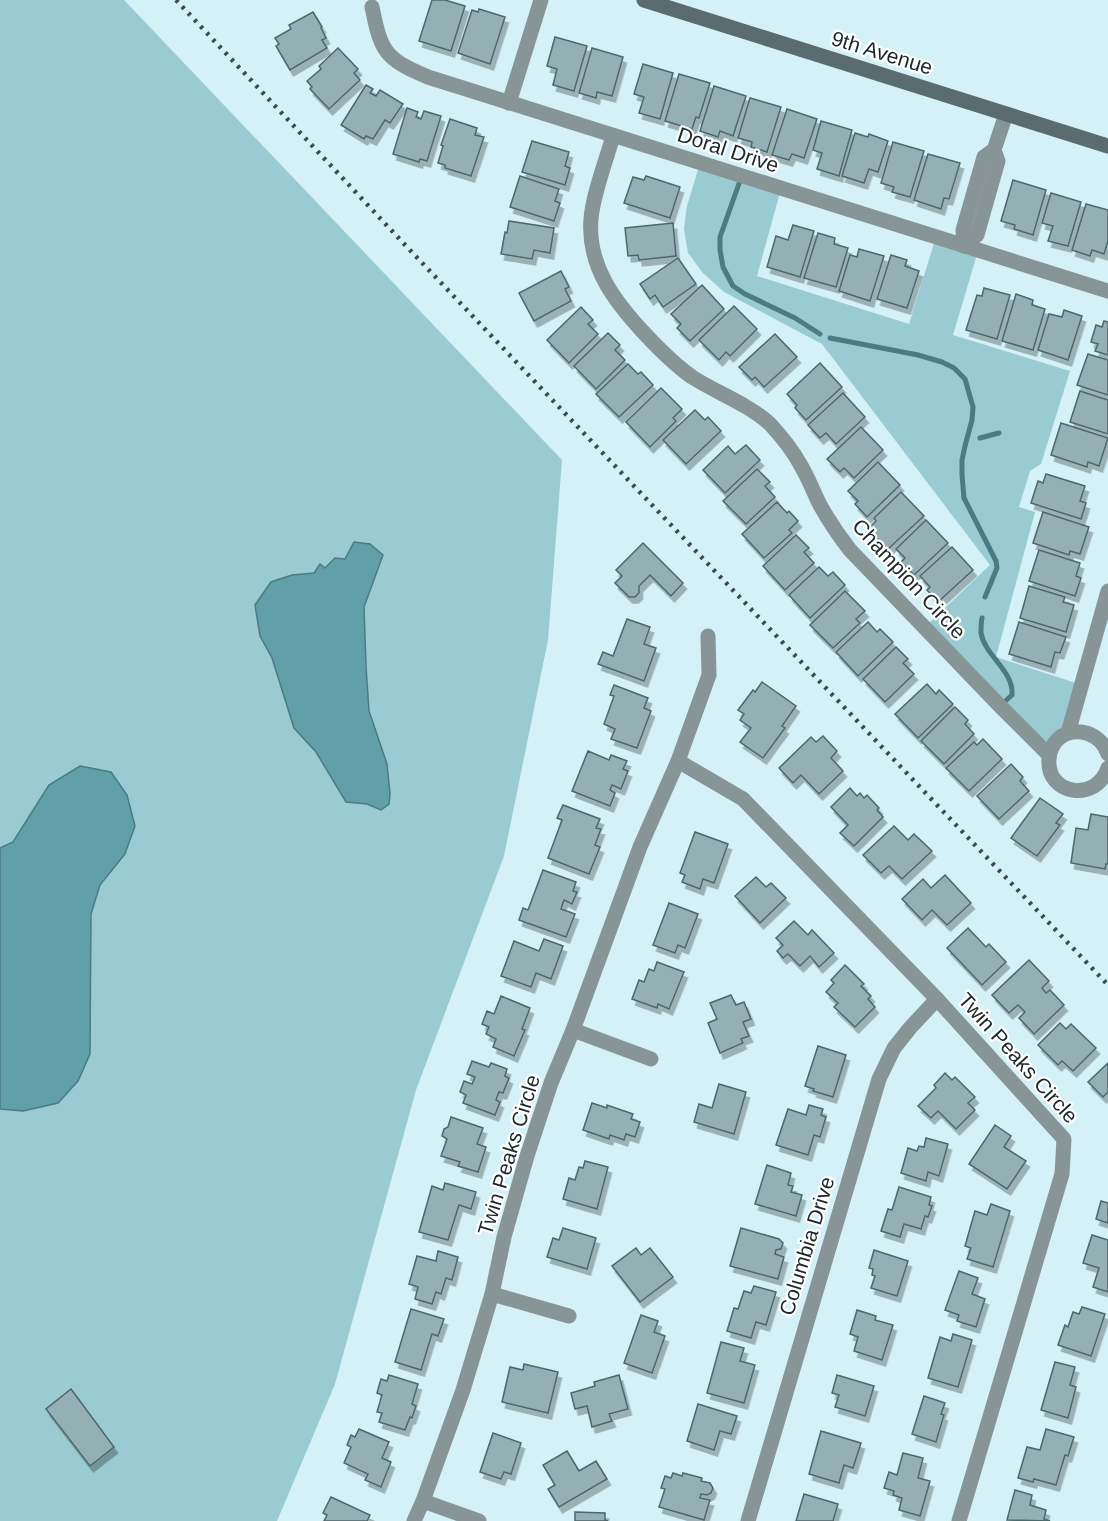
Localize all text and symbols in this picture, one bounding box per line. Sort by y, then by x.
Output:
street label: 9th Avenue [829,26,936,79]
street label: Doral Drive [675,122,782,177]
street label: Champion Circle [848,514,971,643]
street label: Twin Peaks Circle [954,988,1083,1127]
street label: Twin Peaks Circle [473,1072,544,1238]
street label: Columbia Drive [775,1174,839,1318]

